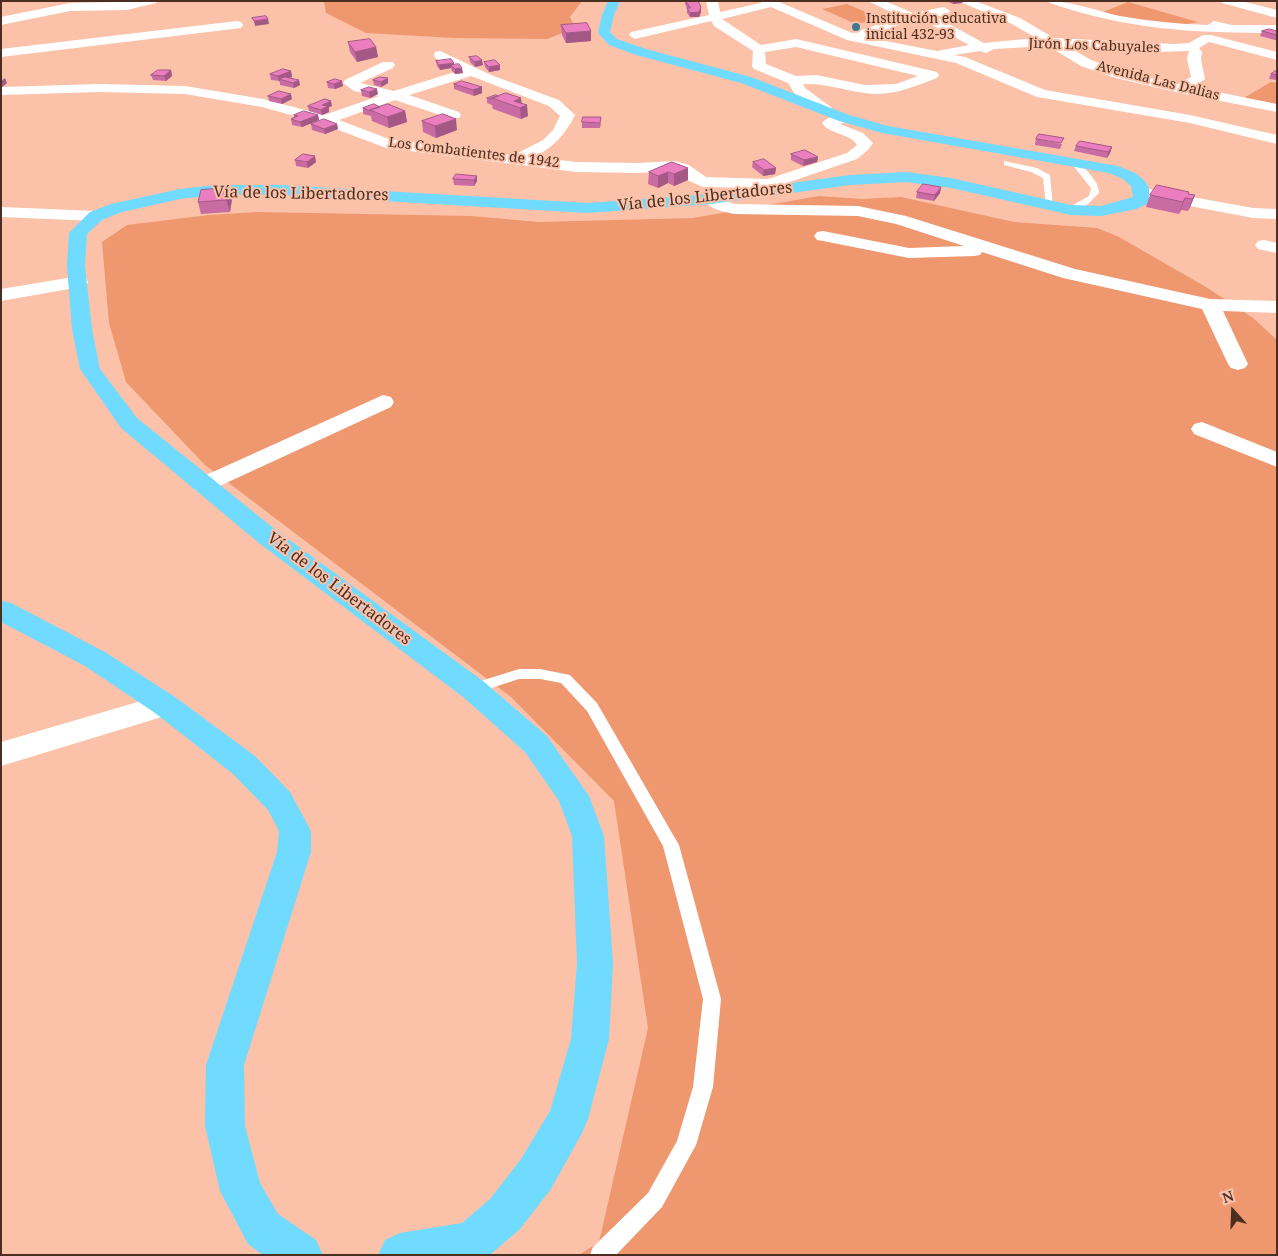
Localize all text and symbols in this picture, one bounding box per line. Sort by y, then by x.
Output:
place label: Institución educativa inicial 432-93 [866,11,1007,44]
marker: Institución educativa inicial 432-93 [850,21,862,33]
street label: Jirón Los Cabuyales [1028,35,1160,57]
street label: Avenida Las Dalias [1095,58,1221,104]
street label: Los Combatientes de 1942 [387,134,561,172]
street label: Vía de los Libertadores [617,178,793,216]
street label: Vía de los Libertadores [213,183,389,205]
street label: Vía de los Libertadores [263,529,415,649]
north arrow [1208,1186,1258,1236]
text: N [1219,1186,1236,1207]

